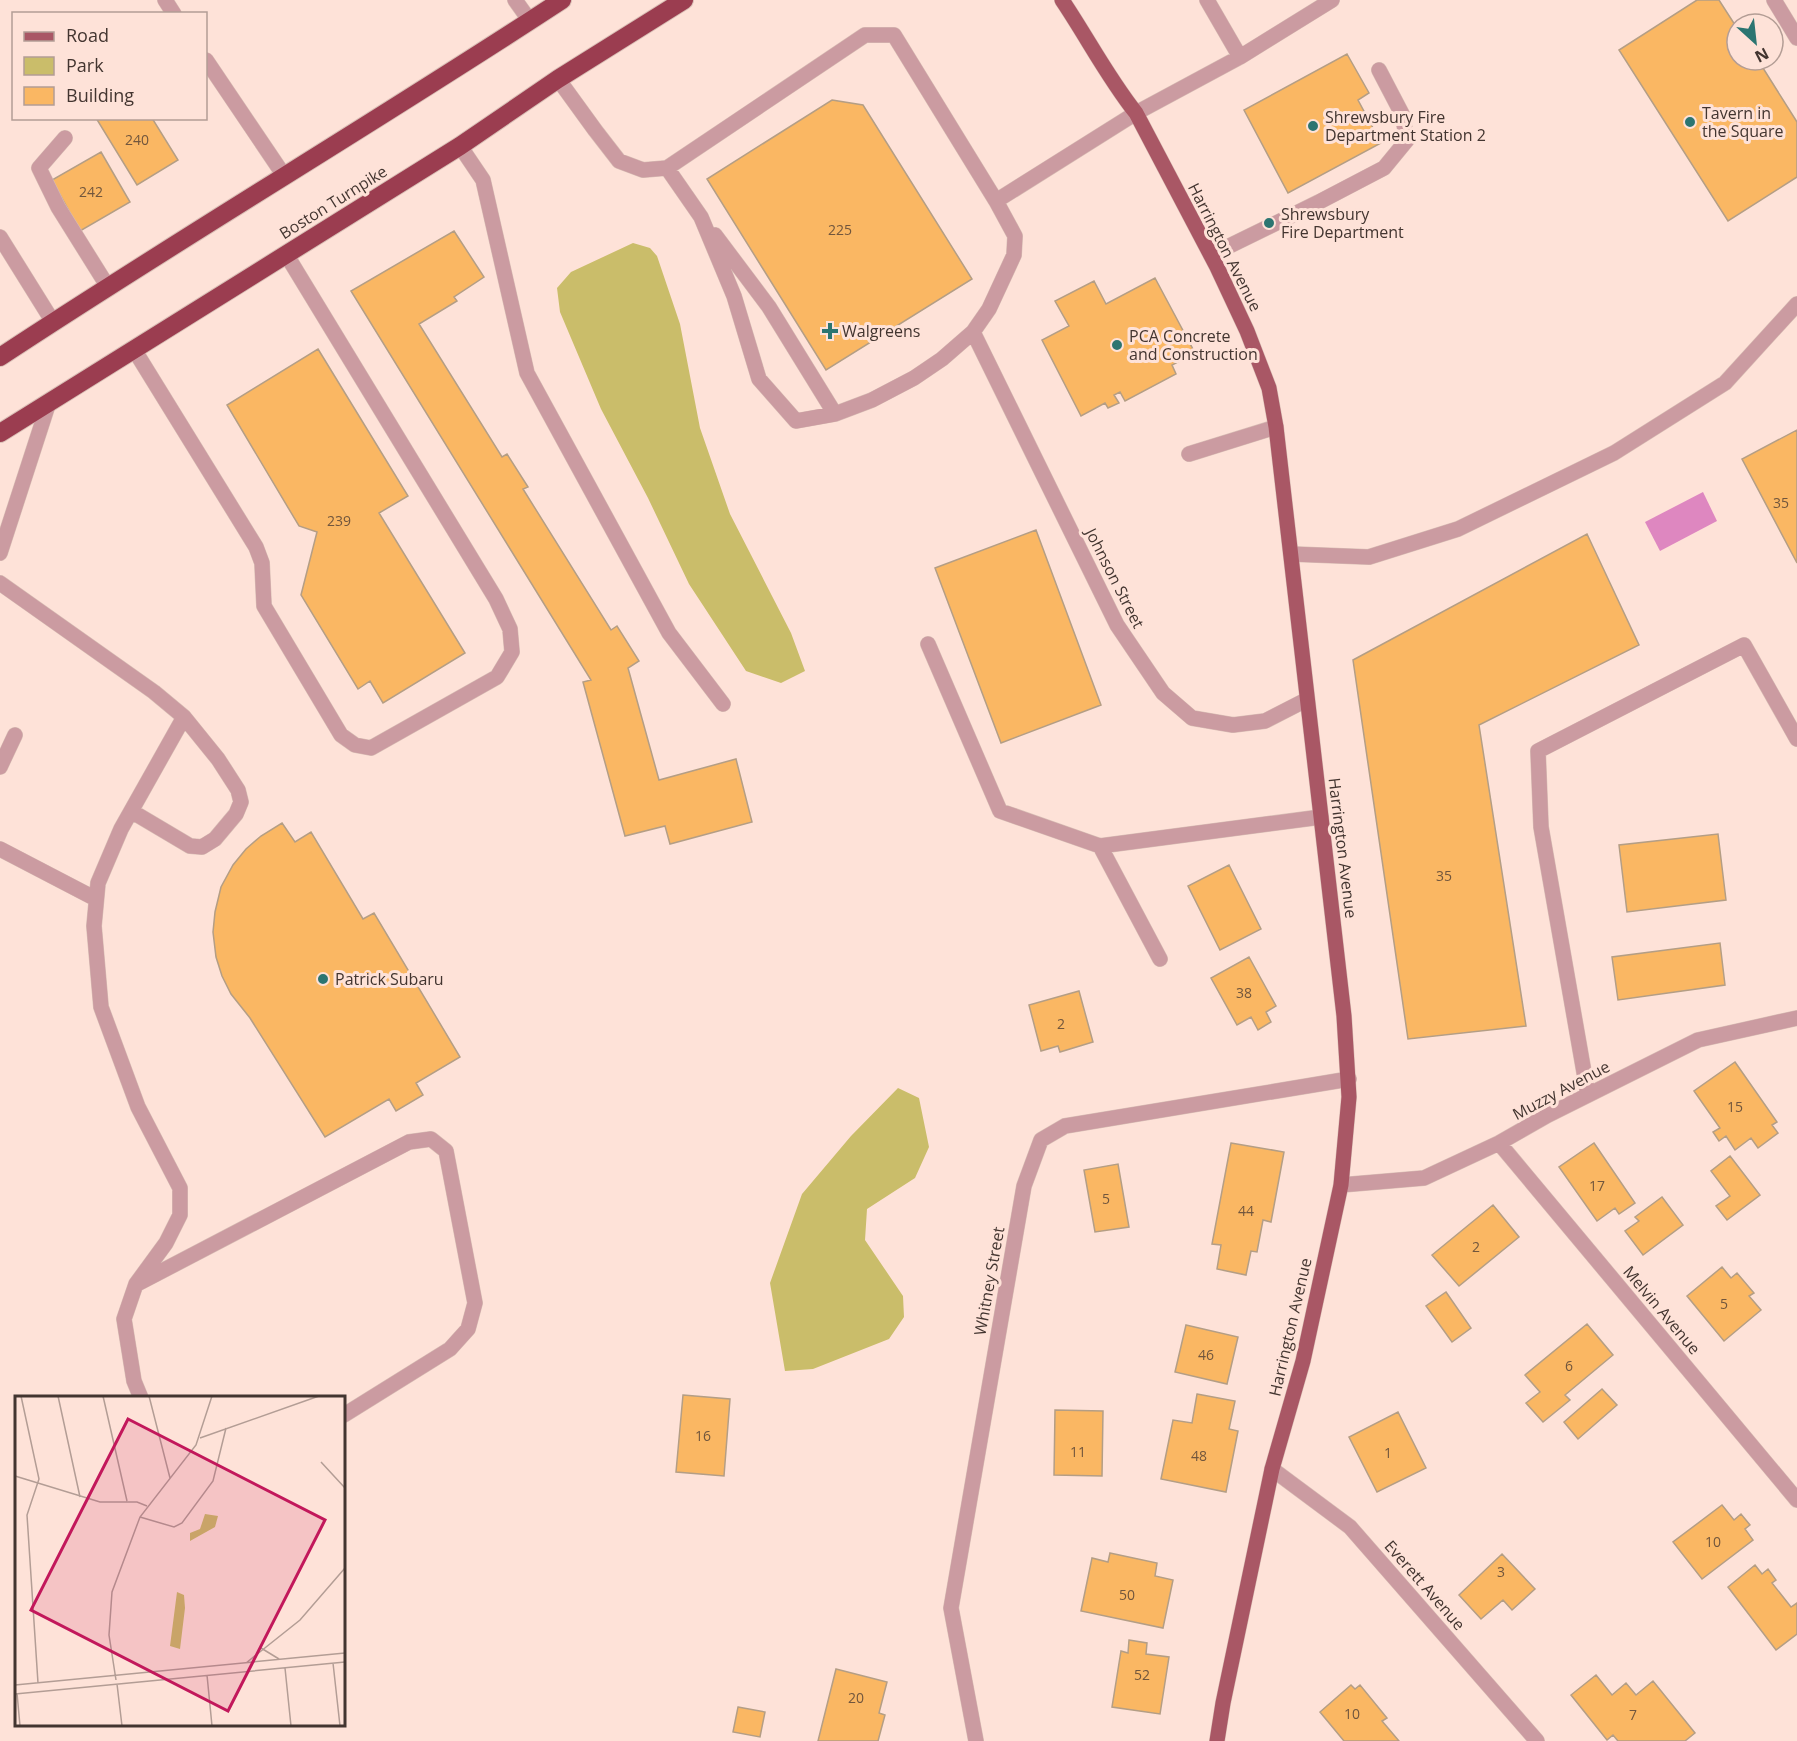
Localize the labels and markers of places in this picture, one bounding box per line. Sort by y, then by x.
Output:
place label: Tavern in the Square [1702,102,1783,142]
place label: Shrewsbury Fire Department Station 2 [1325,106,1486,146]
marker: Tavern in the Square [1683,115,1697,129]
marker: Shrewsbury Fire Department Station 2 [1306,119,1320,133]
place label: Shrewsbury Fire Department [1281,203,1404,243]
marker: Shrewsbury Fire Department [1262,216,1276,230]
place label: Walgreens [842,320,920,342]
marker: Walgreens [823,324,837,338]
place label: PCA Concrete and Construction [1129,325,1258,365]
marker: PCA Concrete and Construction [1110,338,1124,352]
place label: Patrick Subaru [335,968,444,990]
marker: Patrick Subaru [316,972,330,986]

